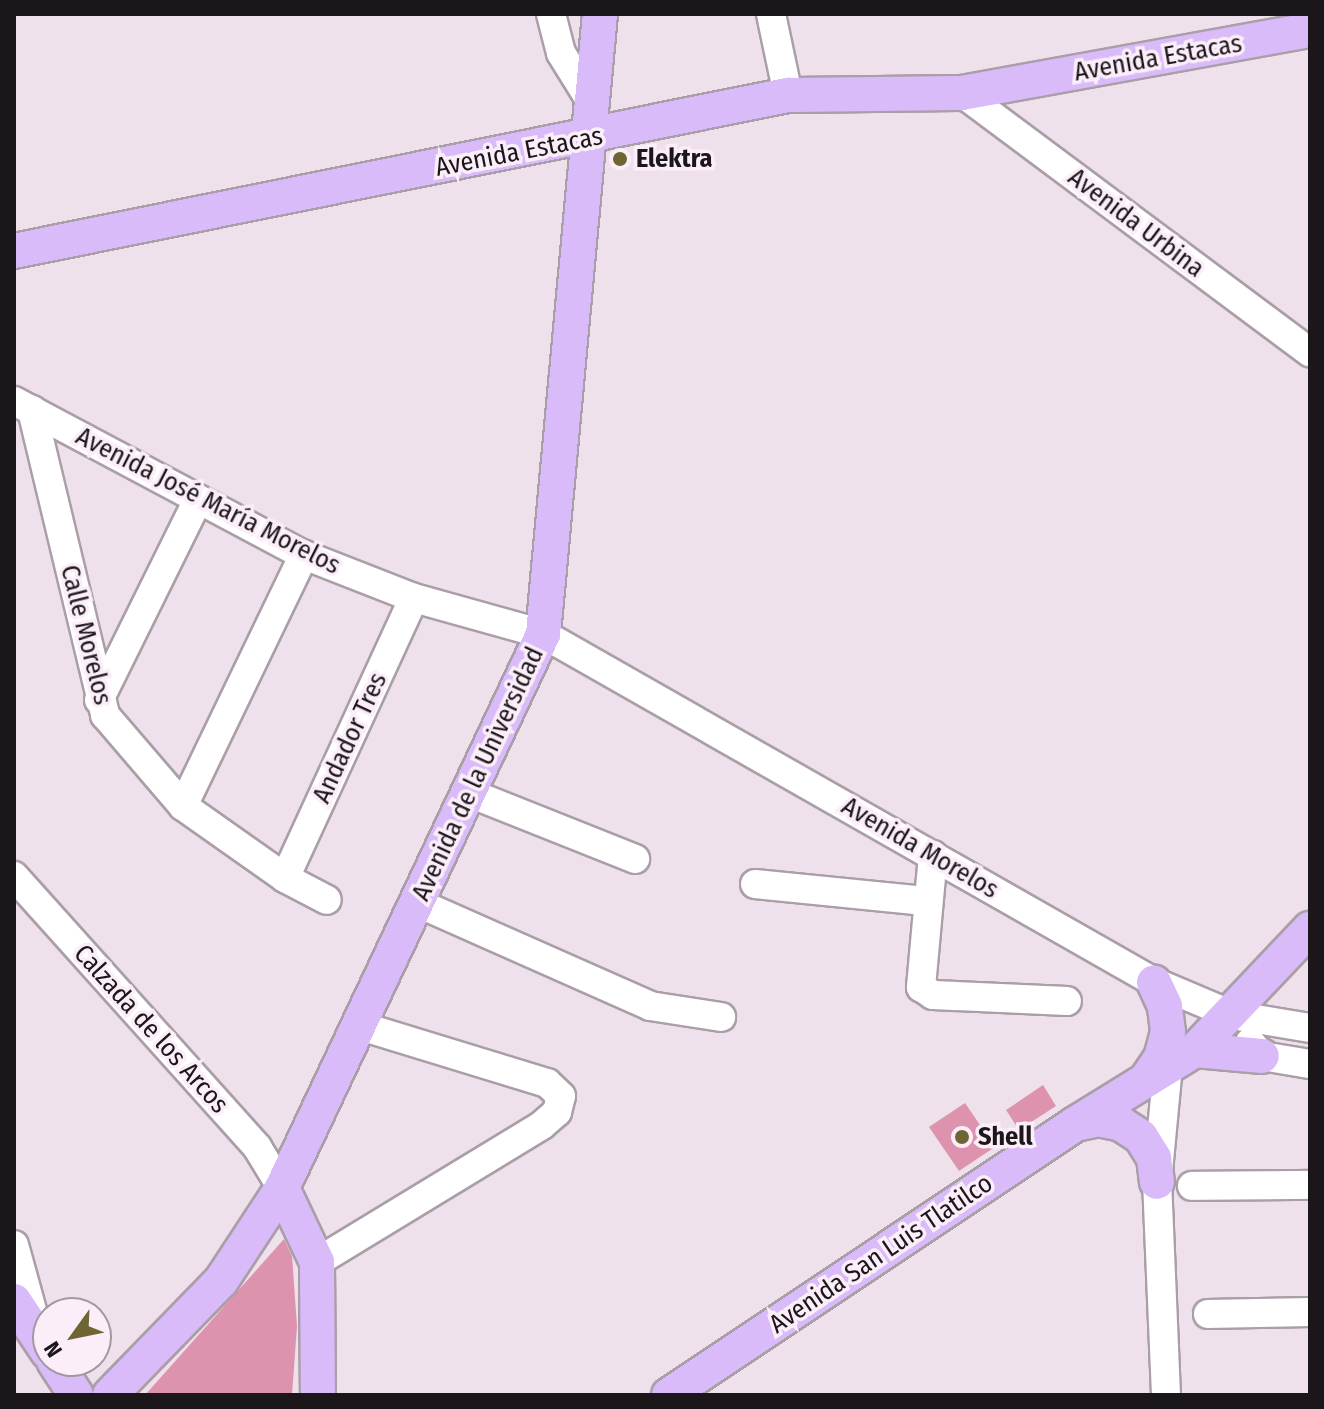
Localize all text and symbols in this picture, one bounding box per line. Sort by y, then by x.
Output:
street label: Avenida Estacas [1072,28,1244,88]
street label: Avenida Estacas [433,120,605,184]
place label: Elektra [636,143,712,175]
marker: Elektra [611,150,629,168]
street label: Avenida Urbina [1062,162,1210,284]
street label: Avenida José María Morelos [71,421,345,581]
street label: Calle Morelos [54,562,118,708]
street label: Avenida de la Universidad [405,642,551,906]
street label: Andador Tres [306,668,394,808]
street label: Avenida Morelos [836,791,1004,905]
street label: Calzada de los Arcos [67,938,235,1120]
place label: Shell [978,1121,1032,1153]
marker: Shell [953,1128,971,1146]
street label: Avenida San Luis Tlatilco [764,1168,998,1340]
north arrow [32,1297,112,1377]
text: N [38,1336,68,1362]

